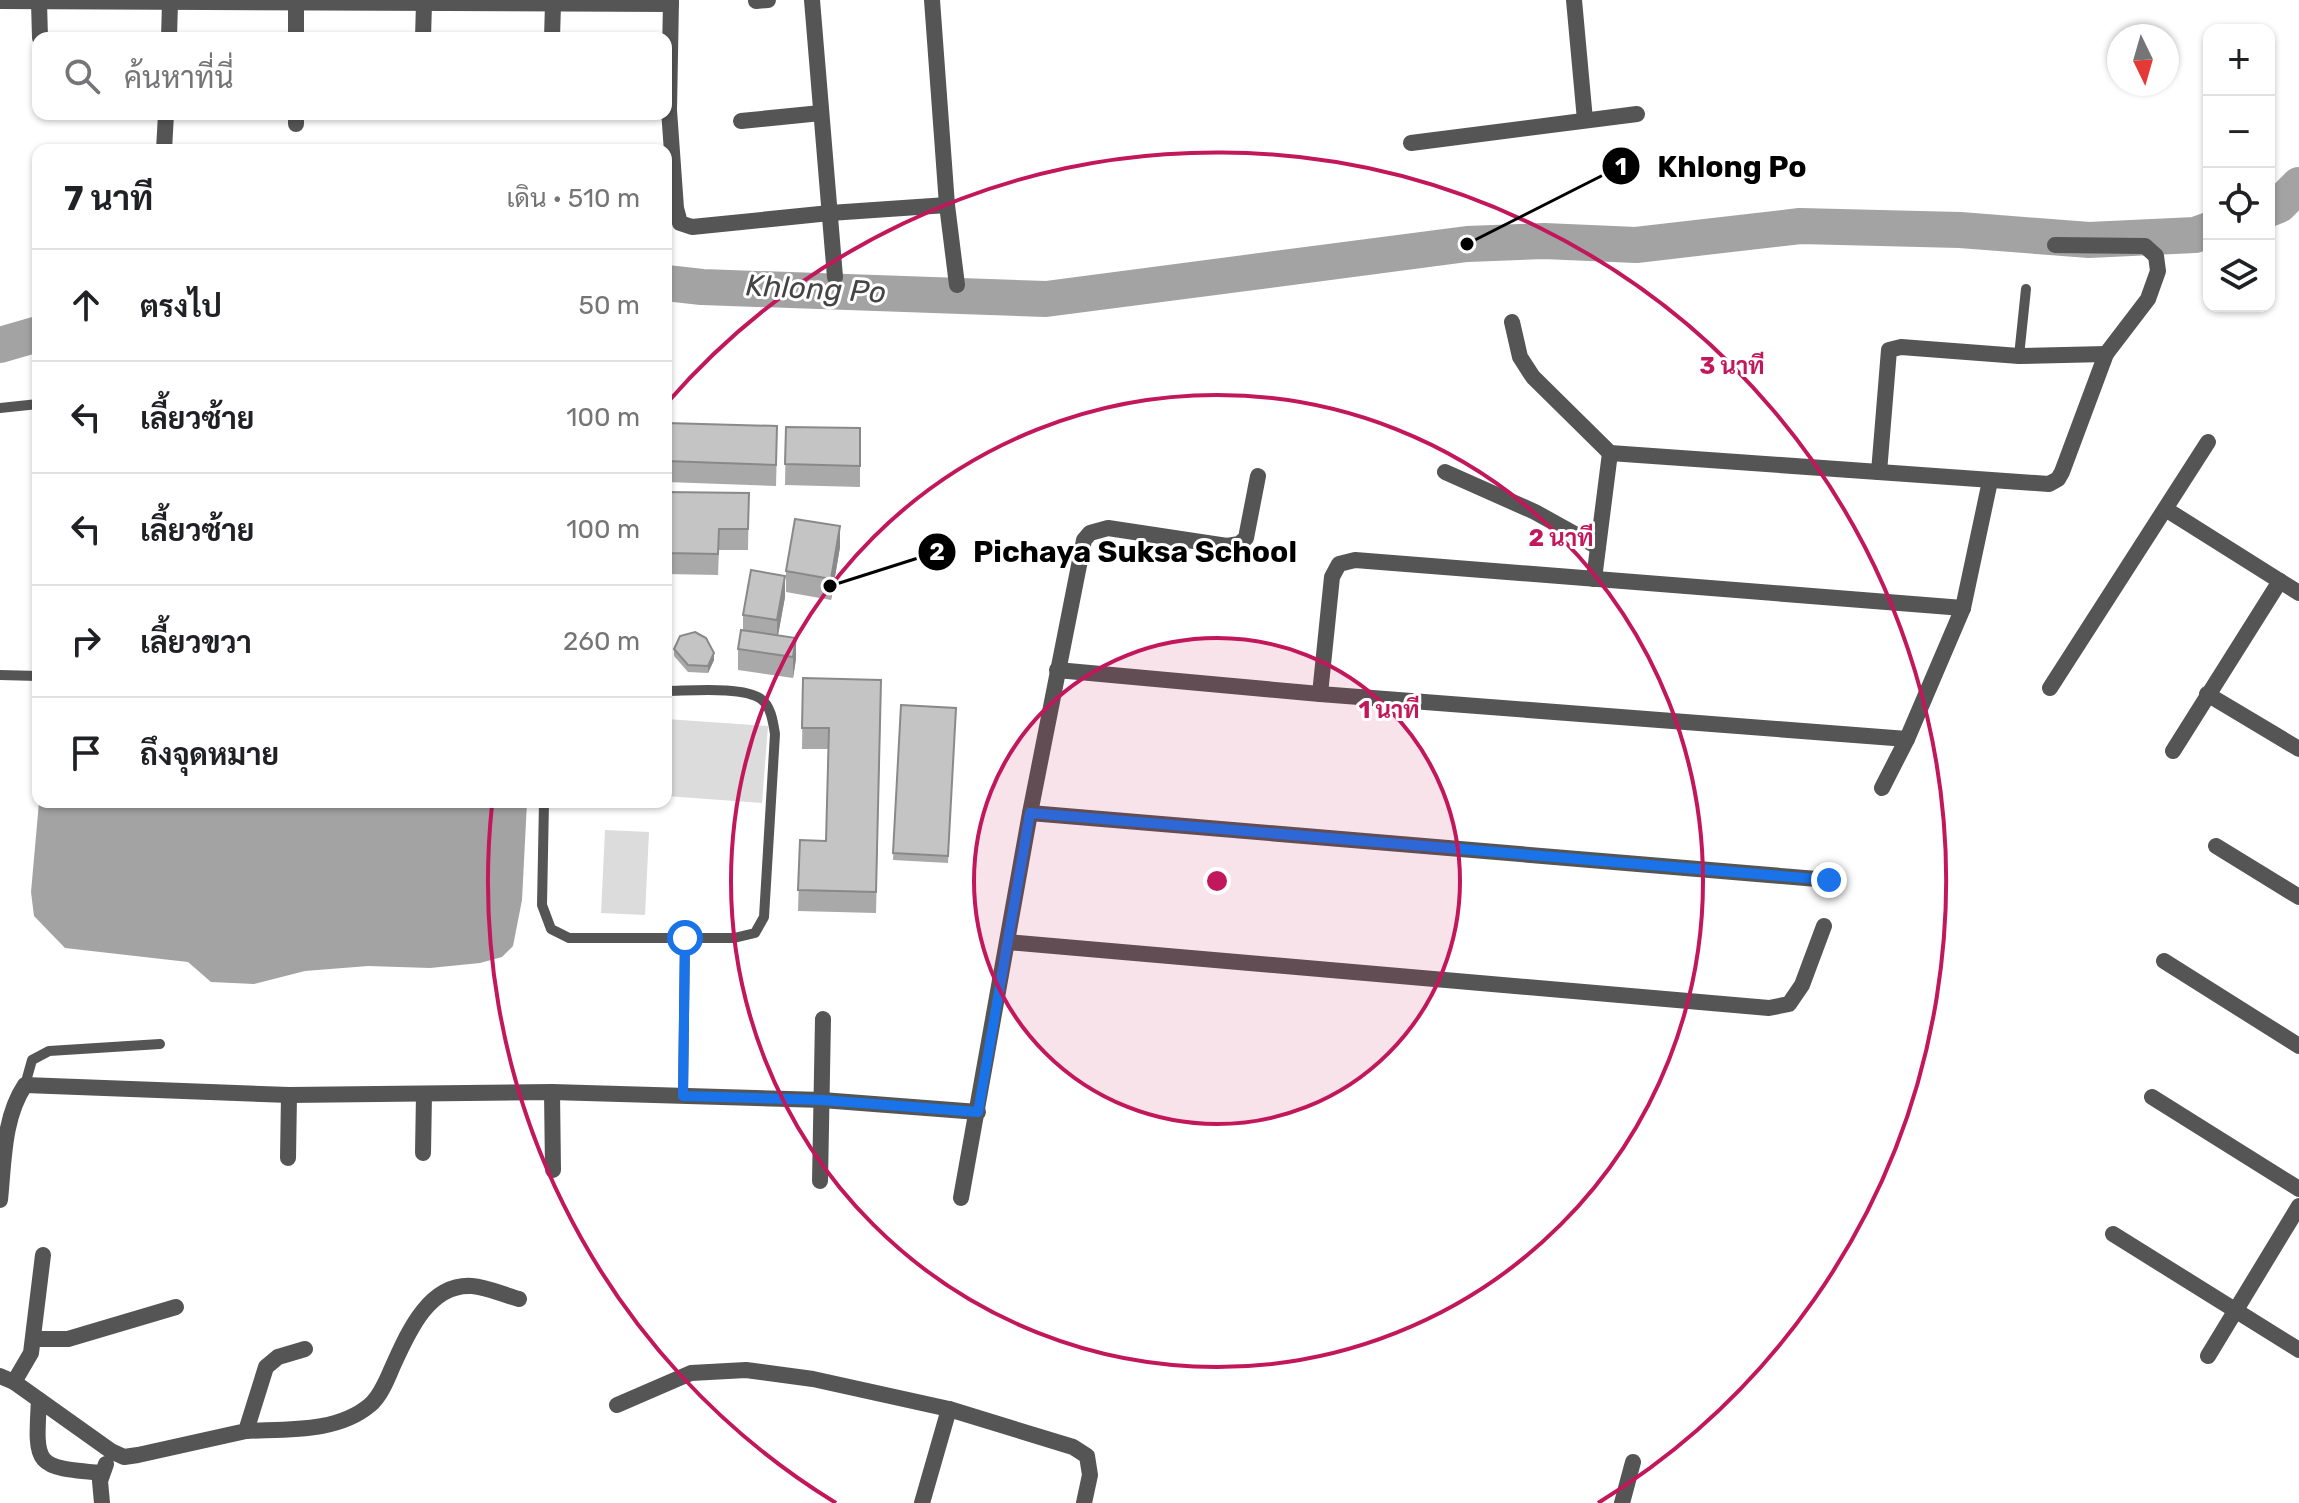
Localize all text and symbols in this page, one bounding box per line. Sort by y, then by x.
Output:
north arrow [2107,24,2179,96]
map controls [2203,24,2275,312]
button: + [2203,24,2275,96]
search box [32,32,672,120]
icon: search [60,54,104,98]
text: ค้นหาที่นี่ [124,60,234,96]
button: − [2203,96,2275,168]
callout: Khlong Po [1601,139,1822,193]
text: Khlong Po [1657,149,1807,185]
text: 1 [1615,153,1627,181]
button: locate [2203,168,2275,240]
text: 7 นาที [64,178,153,219]
text: เดิน · 510 m [507,183,640,214]
button: layers [2203,240,2275,312]
water label: Khlong Po [745,267,887,311]
icon: ahead [64,283,108,327]
text: ตรงไป [140,289,222,325]
text: 50 m [579,290,640,321]
text: 3 นาที [1699,351,1765,380]
icon: left [64,395,108,439]
text: เลี้ยวซ้าย [140,401,254,437]
text: 100 m [566,402,640,433]
icon: left [64,507,108,551]
text: เลี้ยวซ้าย [140,513,254,549]
text: 100 m [566,514,640,545]
text: 2 นาที [1529,523,1593,552]
callout: Pichaya Suksa School [917,525,1312,579]
text: Pichaya Suksa School [973,534,1297,570]
text: 2 [929,538,945,566]
icon: right [64,619,108,663]
text: เลี้ยวขวา [140,625,252,661]
text: 260 m [563,626,640,657]
text: 1 นาที [1358,695,1420,724]
icon: arrive [64,731,108,775]
text: ถึงจุดหมาย [140,737,279,773]
route end [1811,862,1847,898]
centre of rings [1203,867,1231,895]
route start [667,920,703,956]

